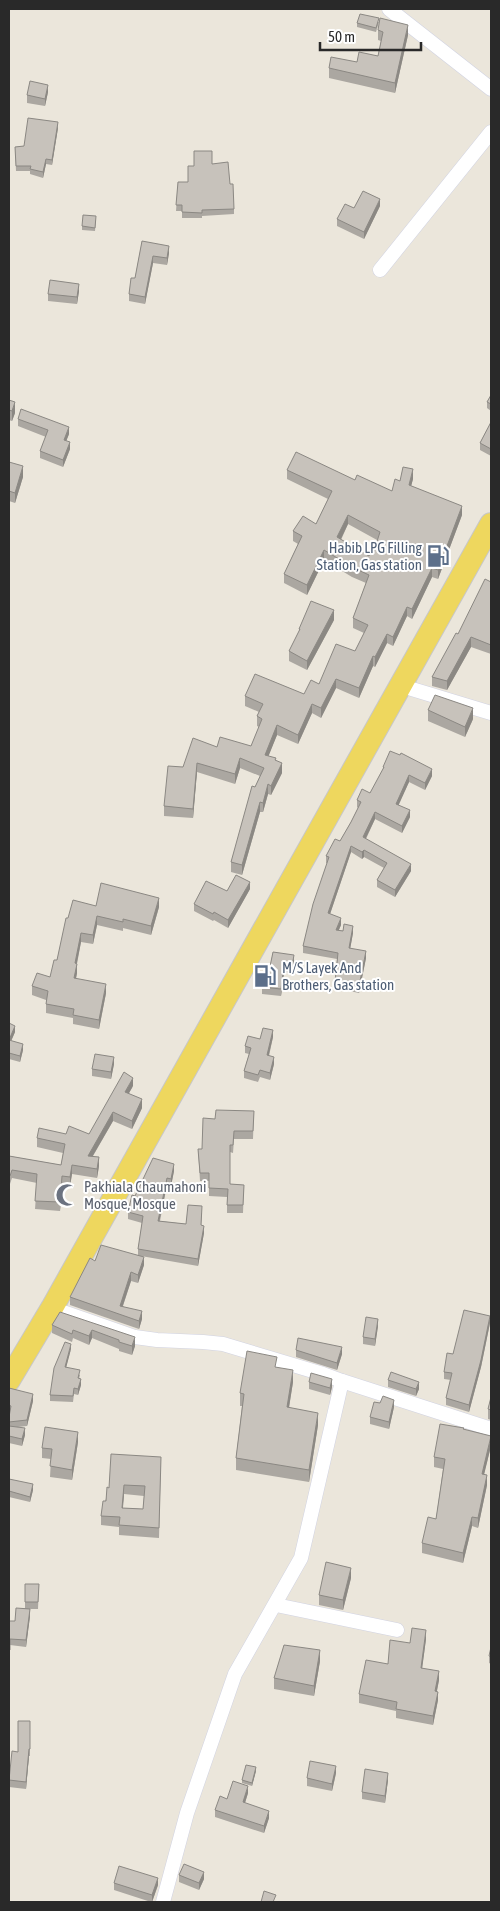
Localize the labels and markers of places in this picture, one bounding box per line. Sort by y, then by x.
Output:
place label: Habib LPG Filling Station, Gas station [317,539,423,573]
fuel station icon: Habib LPG Filling Station, Gas station [425,543,451,569]
place label: M/S Layek And Brothers, Gas station [282,959,394,993]
fuel station icon: M/S Layek And Brothers, Gas station [252,963,278,989]
place label: Pakhiala Chaumahoni Mosque, Mosque [84,1178,206,1212]
mosque icon: Pakhiala Chaumahoni Mosque, Mosque [54,1182,80,1208]

